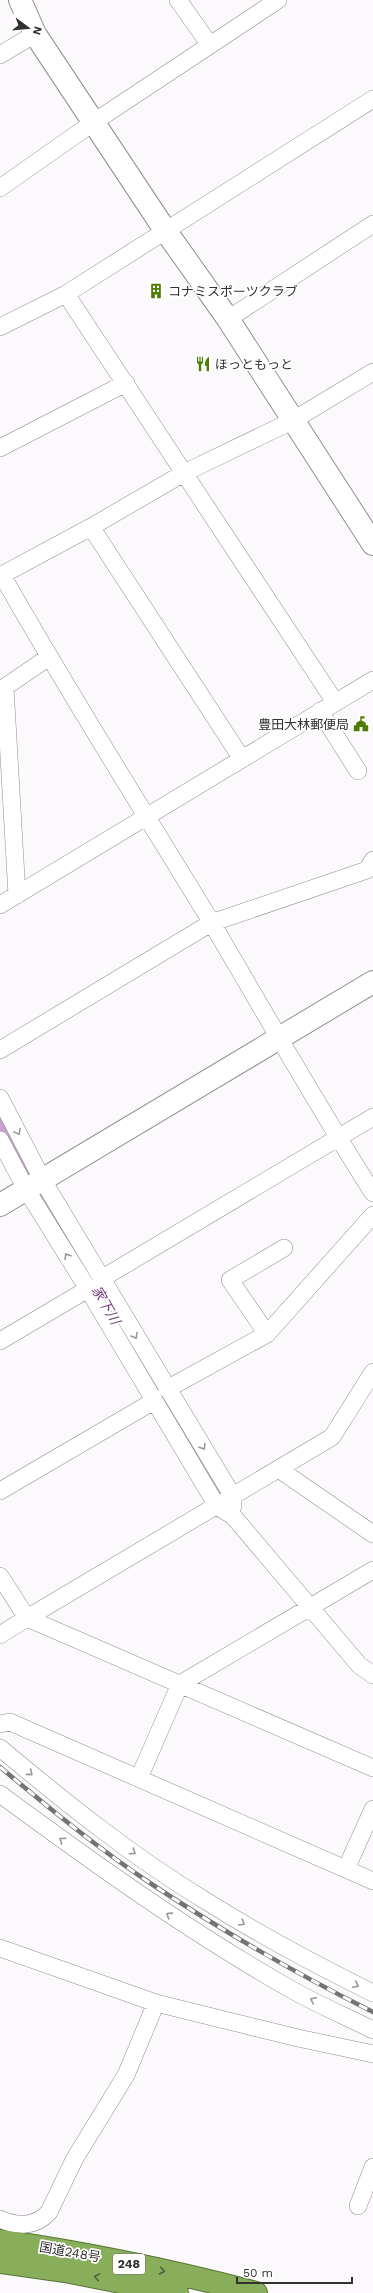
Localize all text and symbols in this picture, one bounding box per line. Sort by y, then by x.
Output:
north arrow [8,8,48,48]
text: N [30,25,45,36]
building icon: コナミスポーツクラブ [147,282,165,300]
place label: コナミスポーツクラブ [168,284,298,299]
restaurant icon: ほっともっと [194,355,212,373]
place label: ほっともっと [215,357,293,372]
public building icon: 豊田大林郵便局 [352,715,370,733]
place label: 豊田大林郵便局 [258,717,349,732]
one-way arrow [13,1128,21,1135]
one-way arrow [65,1253,72,1260]
water label: 家下川 [89,1283,124,1329]
one-way arrow [131,1332,138,1339]
one-way arrow [198,1443,206,1450]
one-way arrow [25,1769,33,1776]
one-way arrow [60,1838,67,1845]
one-way arrow [129,1847,136,1854]
one-way arrow [166,1912,173,1920]
one-way arrow [238,1918,245,1925]
one-way arrow [352,1980,360,1988]
one-way arrow [309,1997,317,2005]
street label: 国道248号 [38,2239,102,2265]
road number: 248 [113,2254,145,2274]
scale bar [237,2259,352,2285]
one-way arrow [159,2266,165,2274]
text: 50 m [243,2266,273,2280]
one-way arrow [94,2273,100,2282]

